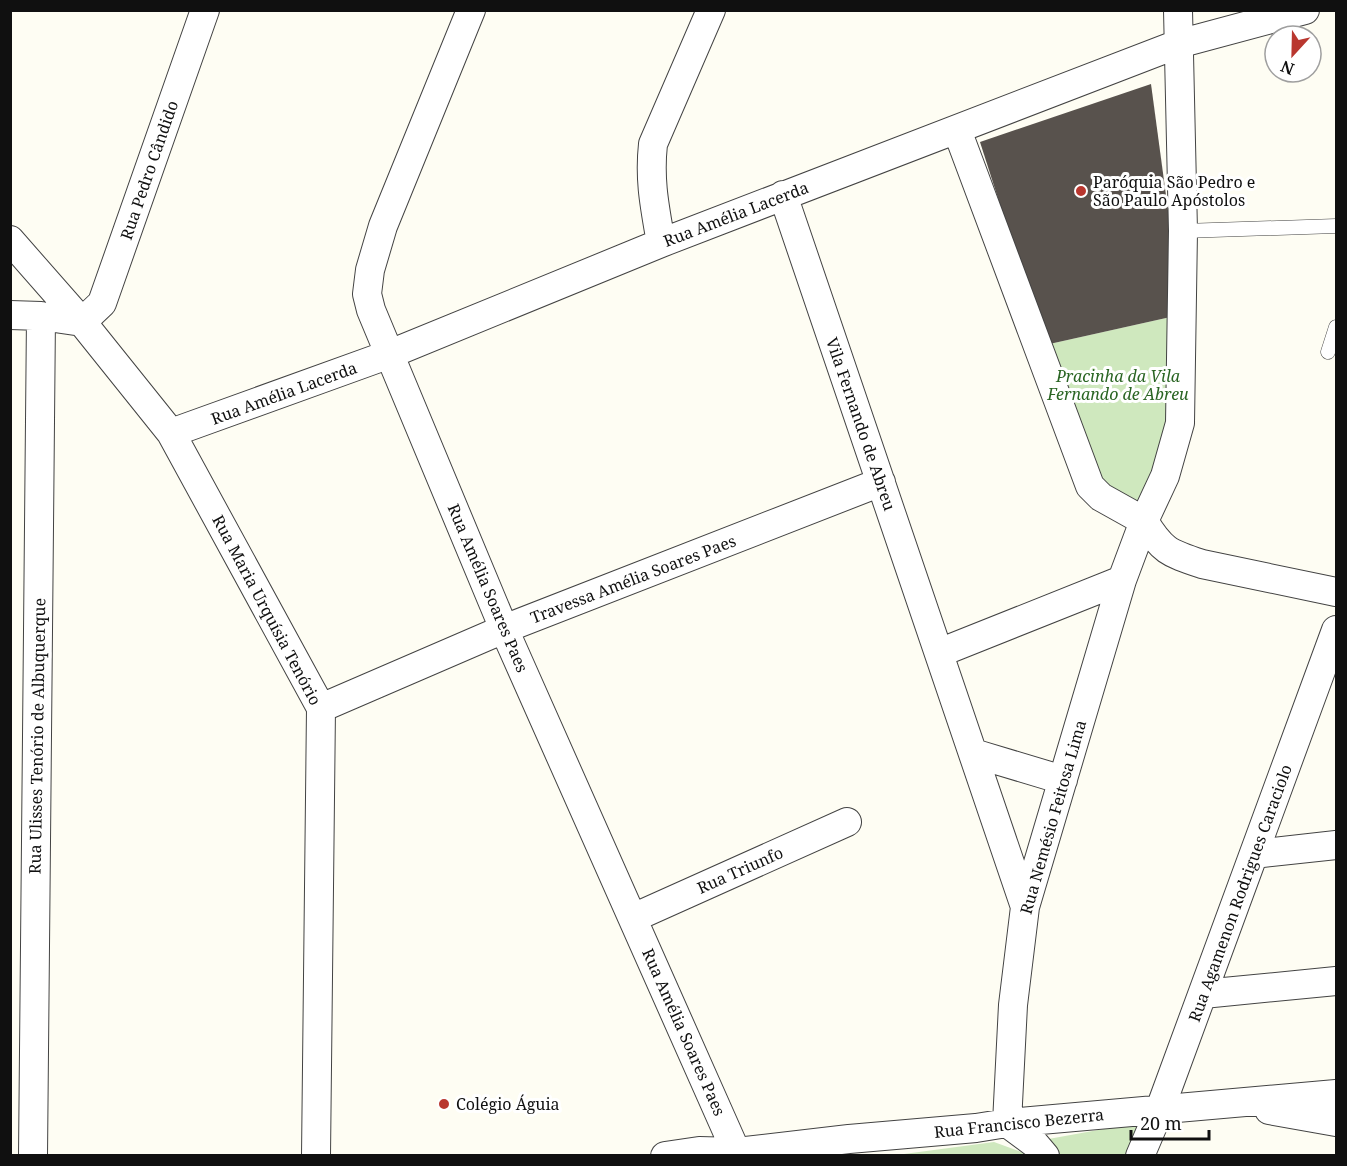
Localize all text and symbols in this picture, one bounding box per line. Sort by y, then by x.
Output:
north arrow [1263,24,1323,84]
text: N [1277,55,1297,80]
street label: Rua Pedro Cândido [115,97,183,243]
place label: Paróquia São Pedro e São Paulo Apóstolos [1093,171,1255,211]
street label: Rua Amélia Lacerda [660,176,812,252]
marker: Paróquia São Pedro e São Paulo Apóstolos [1074,184,1088,198]
street label: Vila Fernando de Abreu [821,335,901,513]
street label: Rua Amélia Lacerda [208,356,360,430]
park label: Pracinha da Vila Fernando de Abreu [1046,365,1189,405]
street label: Rua Amélia Soares Paes [443,500,533,676]
street label: Rua Maria Urquísia Tenório [207,511,327,709]
street label: Travessa Amélia Soares Paes [527,530,739,628]
street label: Rua Ulisses Tenório de Albuquerque [24,598,50,874]
street label: Rua Nemésio Feitosa Lima [1015,717,1091,917]
street label: Rua Agamenon Rodrigues Caraciolo [1183,761,1297,1025]
street label: Rua Triunfo [694,841,786,899]
street label: Rua Amélia Soares Paes [637,945,731,1119]
place label: Colégio Águia [456,1093,560,1115]
marker: Colégio Águia [437,1097,451,1111]
street label: Rua Francisco Bezerra [933,1103,1105,1143]
scale bar [1131,1103,1209,1141]
text: 20 m [1140,1111,1182,1135]

